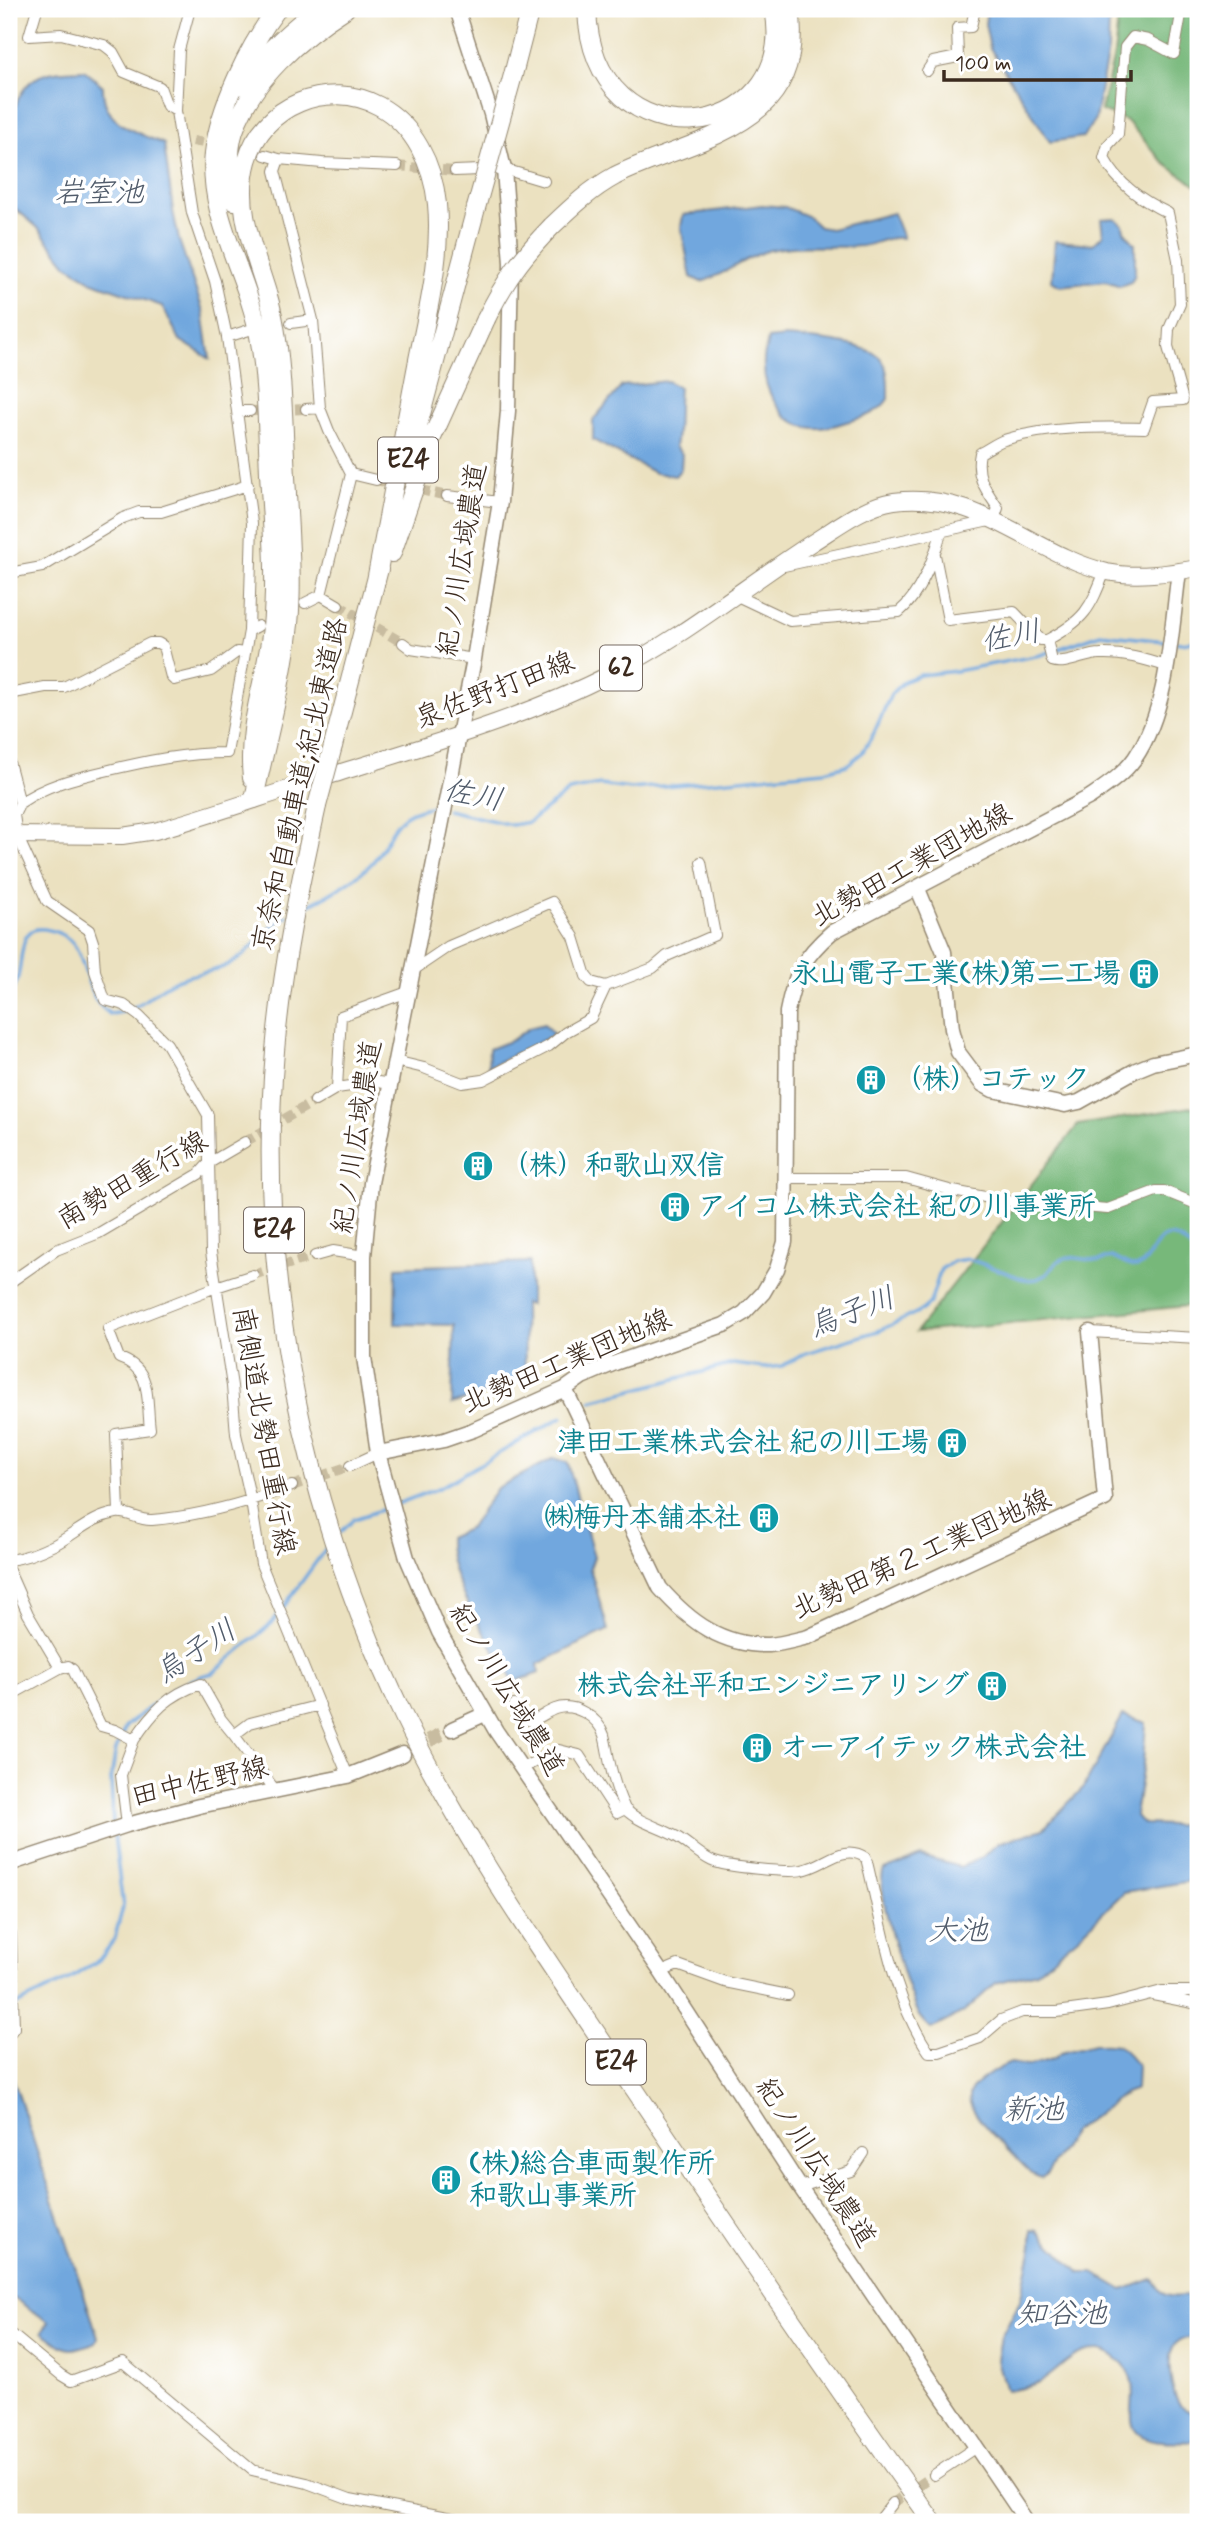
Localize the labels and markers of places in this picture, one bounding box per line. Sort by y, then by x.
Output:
place label: 永山電子工業(株)第二工場 [791,956,1121,993]
building icon: 永山電子工業(株)第二工場 [1127,957,1161,991]
place label: （株）コテック [894,1062,1090,1099]
building icon: （株）コテック [854,1063,888,1097]
place label: （株）和歌山双信 [501,1148,725,1185]
building icon: （株）和歌山双信 [461,1149,495,1183]
place label: アイコム株式会社 紀の川事業所 [698,1189,1096,1226]
building icon: アイコム株式会社 紀の川事業所 [658,1190,692,1224]
place label: 津田工業株式会社 紀の川工場 [557,1425,929,1462]
building icon: 津田工業株式会社 紀の川工場 [935,1426,969,1460]
place label: ㈱梅丹本舗本社 [545,1500,741,1537]
building icon: ㈱梅丹本舗本社 [747,1501,781,1535]
place label: 株式会社平和エンジニアリング [577,1668,969,1705]
building icon: 株式会社平和エンジニアリング [975,1669,1009,1703]
place label: オーアイテック株式会社 [780,1730,1086,1767]
building icon: オーアイテック株式会社 [740,1731,774,1765]
place label: (株)総合車両製作所 和歌山事業所 [469,2146,715,2215]
building icon: (株)総合車両製作所 和歌山事業所 [429,2163,463,2197]

